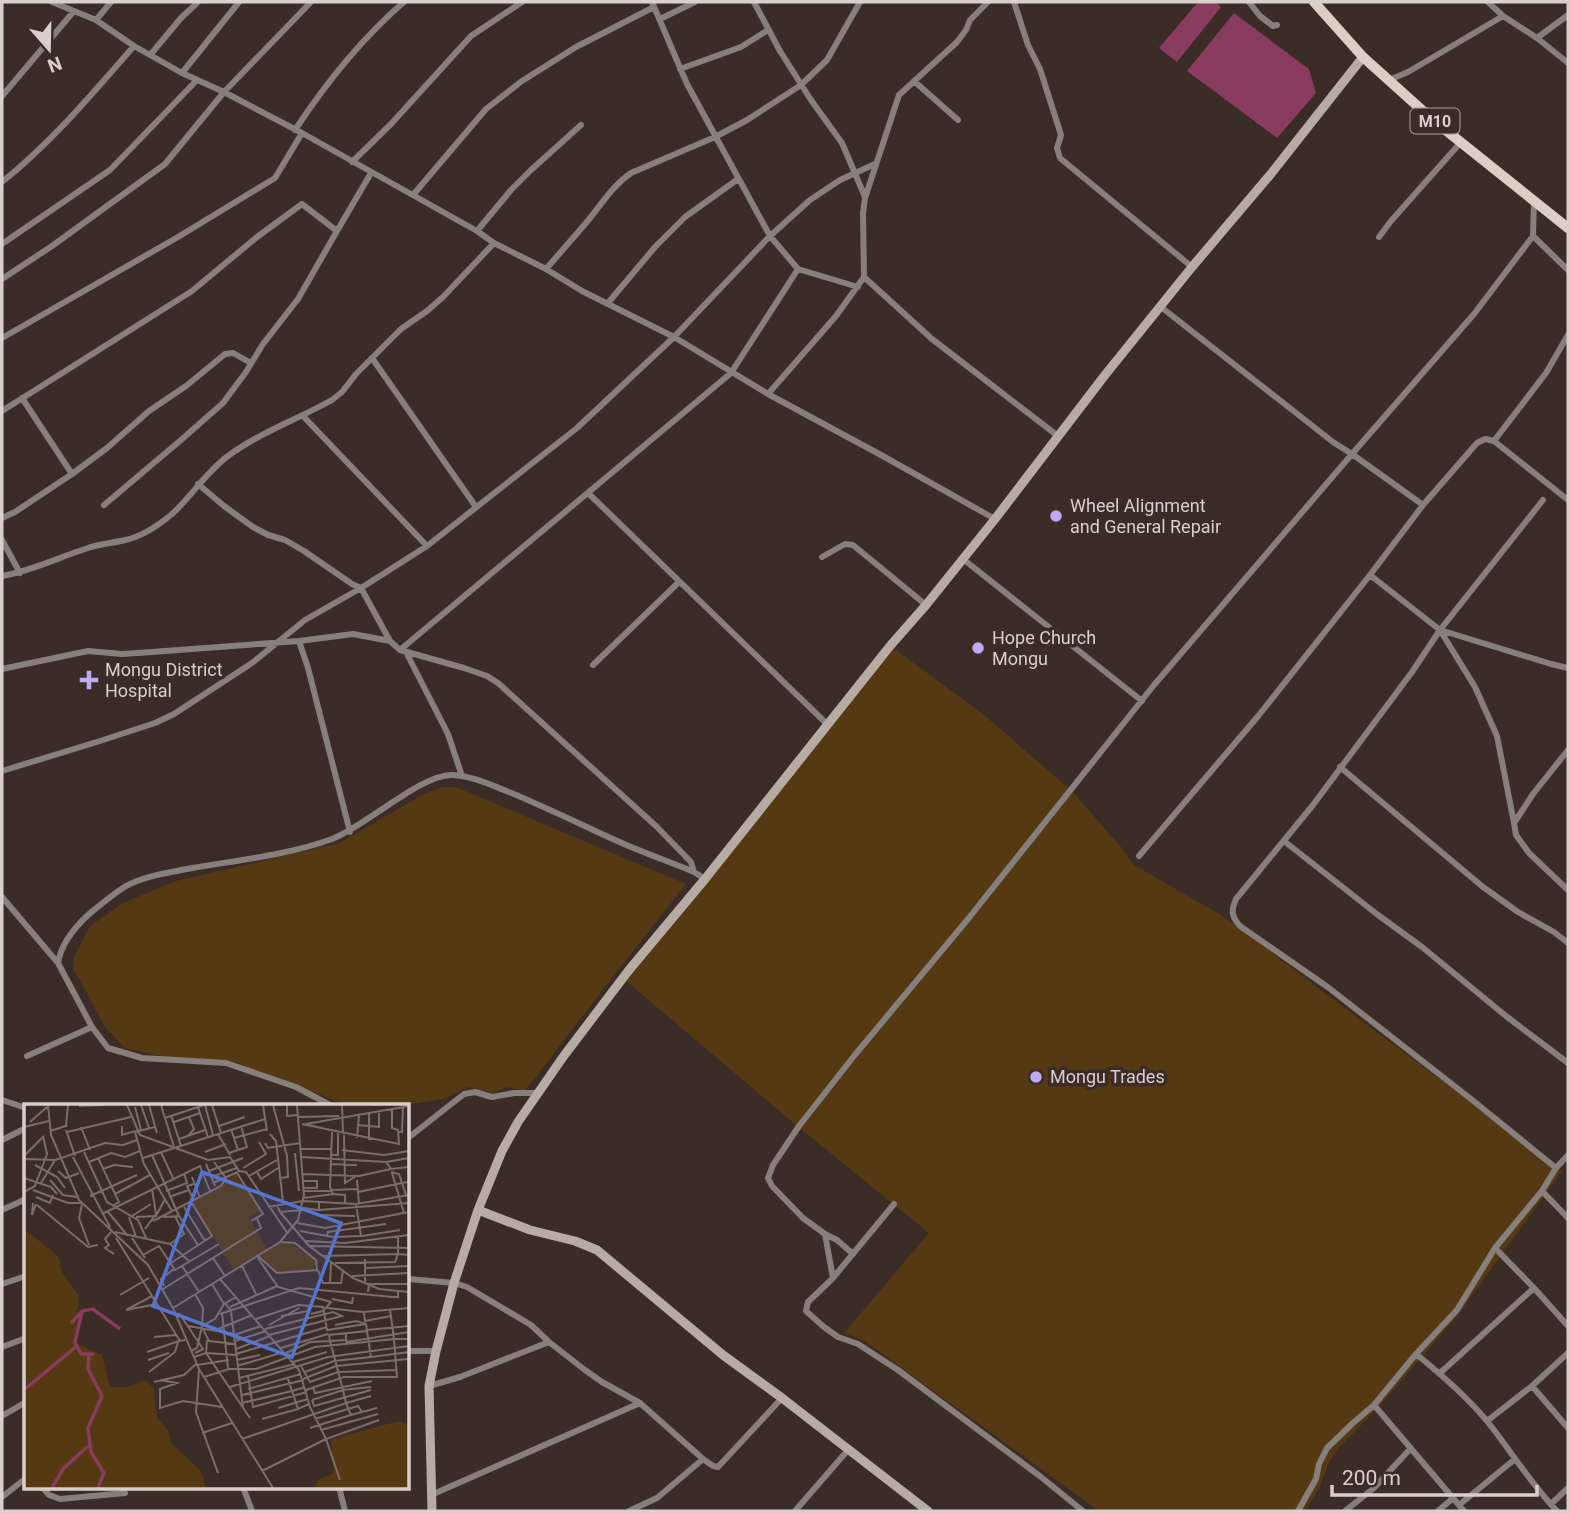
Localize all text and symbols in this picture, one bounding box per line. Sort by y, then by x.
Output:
north arrow [14,14,84,84]
text: N [44,51,65,78]
road number: M10 [1410,108,1460,134]
place label: Wheel Alignment and General Repair [1070,495,1221,537]
marker: Wheel Alignment and General Repair [1048,508,1064,524]
place label: Hope Church Mongu [992,627,1096,669]
marker: Hope Church Mongu [970,640,986,656]
place label: Mongu District Hospital [105,659,223,701]
marker: Mongu District Hospital [79,670,99,690]
place label: Mongu Trades [1050,1066,1165,1087]
marker: Mongu Trades [1028,1069,1044,1085]
inset map [24,1104,410,1488]
scale bar [1332,1454,1537,1498]
text: 200 m [1342,1466,1401,1490]

